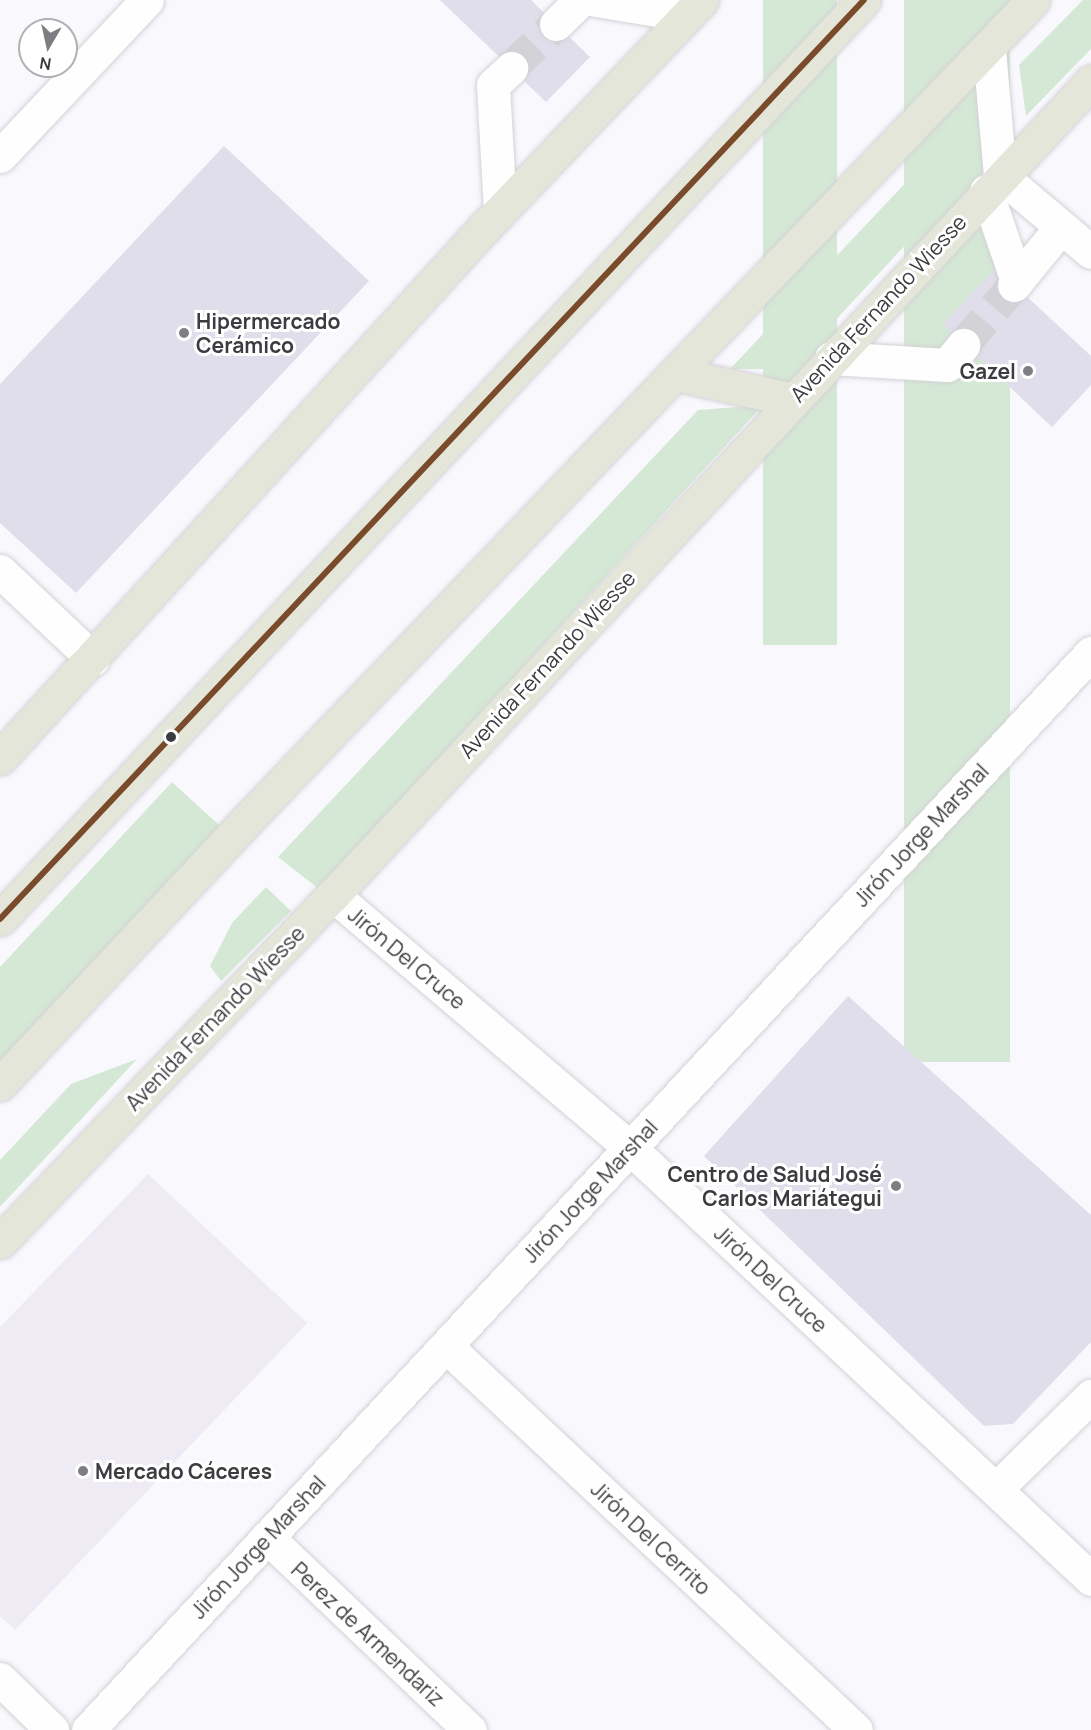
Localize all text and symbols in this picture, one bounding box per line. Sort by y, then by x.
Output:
north arrow [18,18,78,78]
text: N [38,52,53,76]
street label: Avenida Fernando Wiesse [785,209,971,407]
place label: Hipermercado Cerámico [196,308,340,358]
marker: Hipermercado Cerámico [177,326,191,340]
place label: Gazel [960,358,1016,384]
marker: Gazel [1021,364,1035,378]
street label: Avenida Fernando Wiesse [454,565,640,763]
unlabelled marker [165,731,177,743]
street label: Jirón Jorge Marshal [848,758,994,912]
street label: Jirón Del Cruce [343,902,471,1014]
street label: Avenida Fernando Wiesse [120,920,310,1116]
street label: Jirón Jorge Marshal [517,1114,663,1268]
place label: Centro de Salud José Carlos Mariátegui [667,1161,882,1211]
marker: Centro de Salud José Carlos Mariátegui [887,1177,905,1195]
street label: Jirón Del Cruce [709,1220,833,1338]
place label: Mercado Cáceres [95,1458,272,1484]
marker: Mercado Cáceres [76,1464,90,1478]
street label: Jirón Jorge Marshal [185,1470,331,1624]
street label: Jirón Del Cerrito [586,1476,716,1600]
street label: Perez de Armendariz [286,1557,450,1711]

